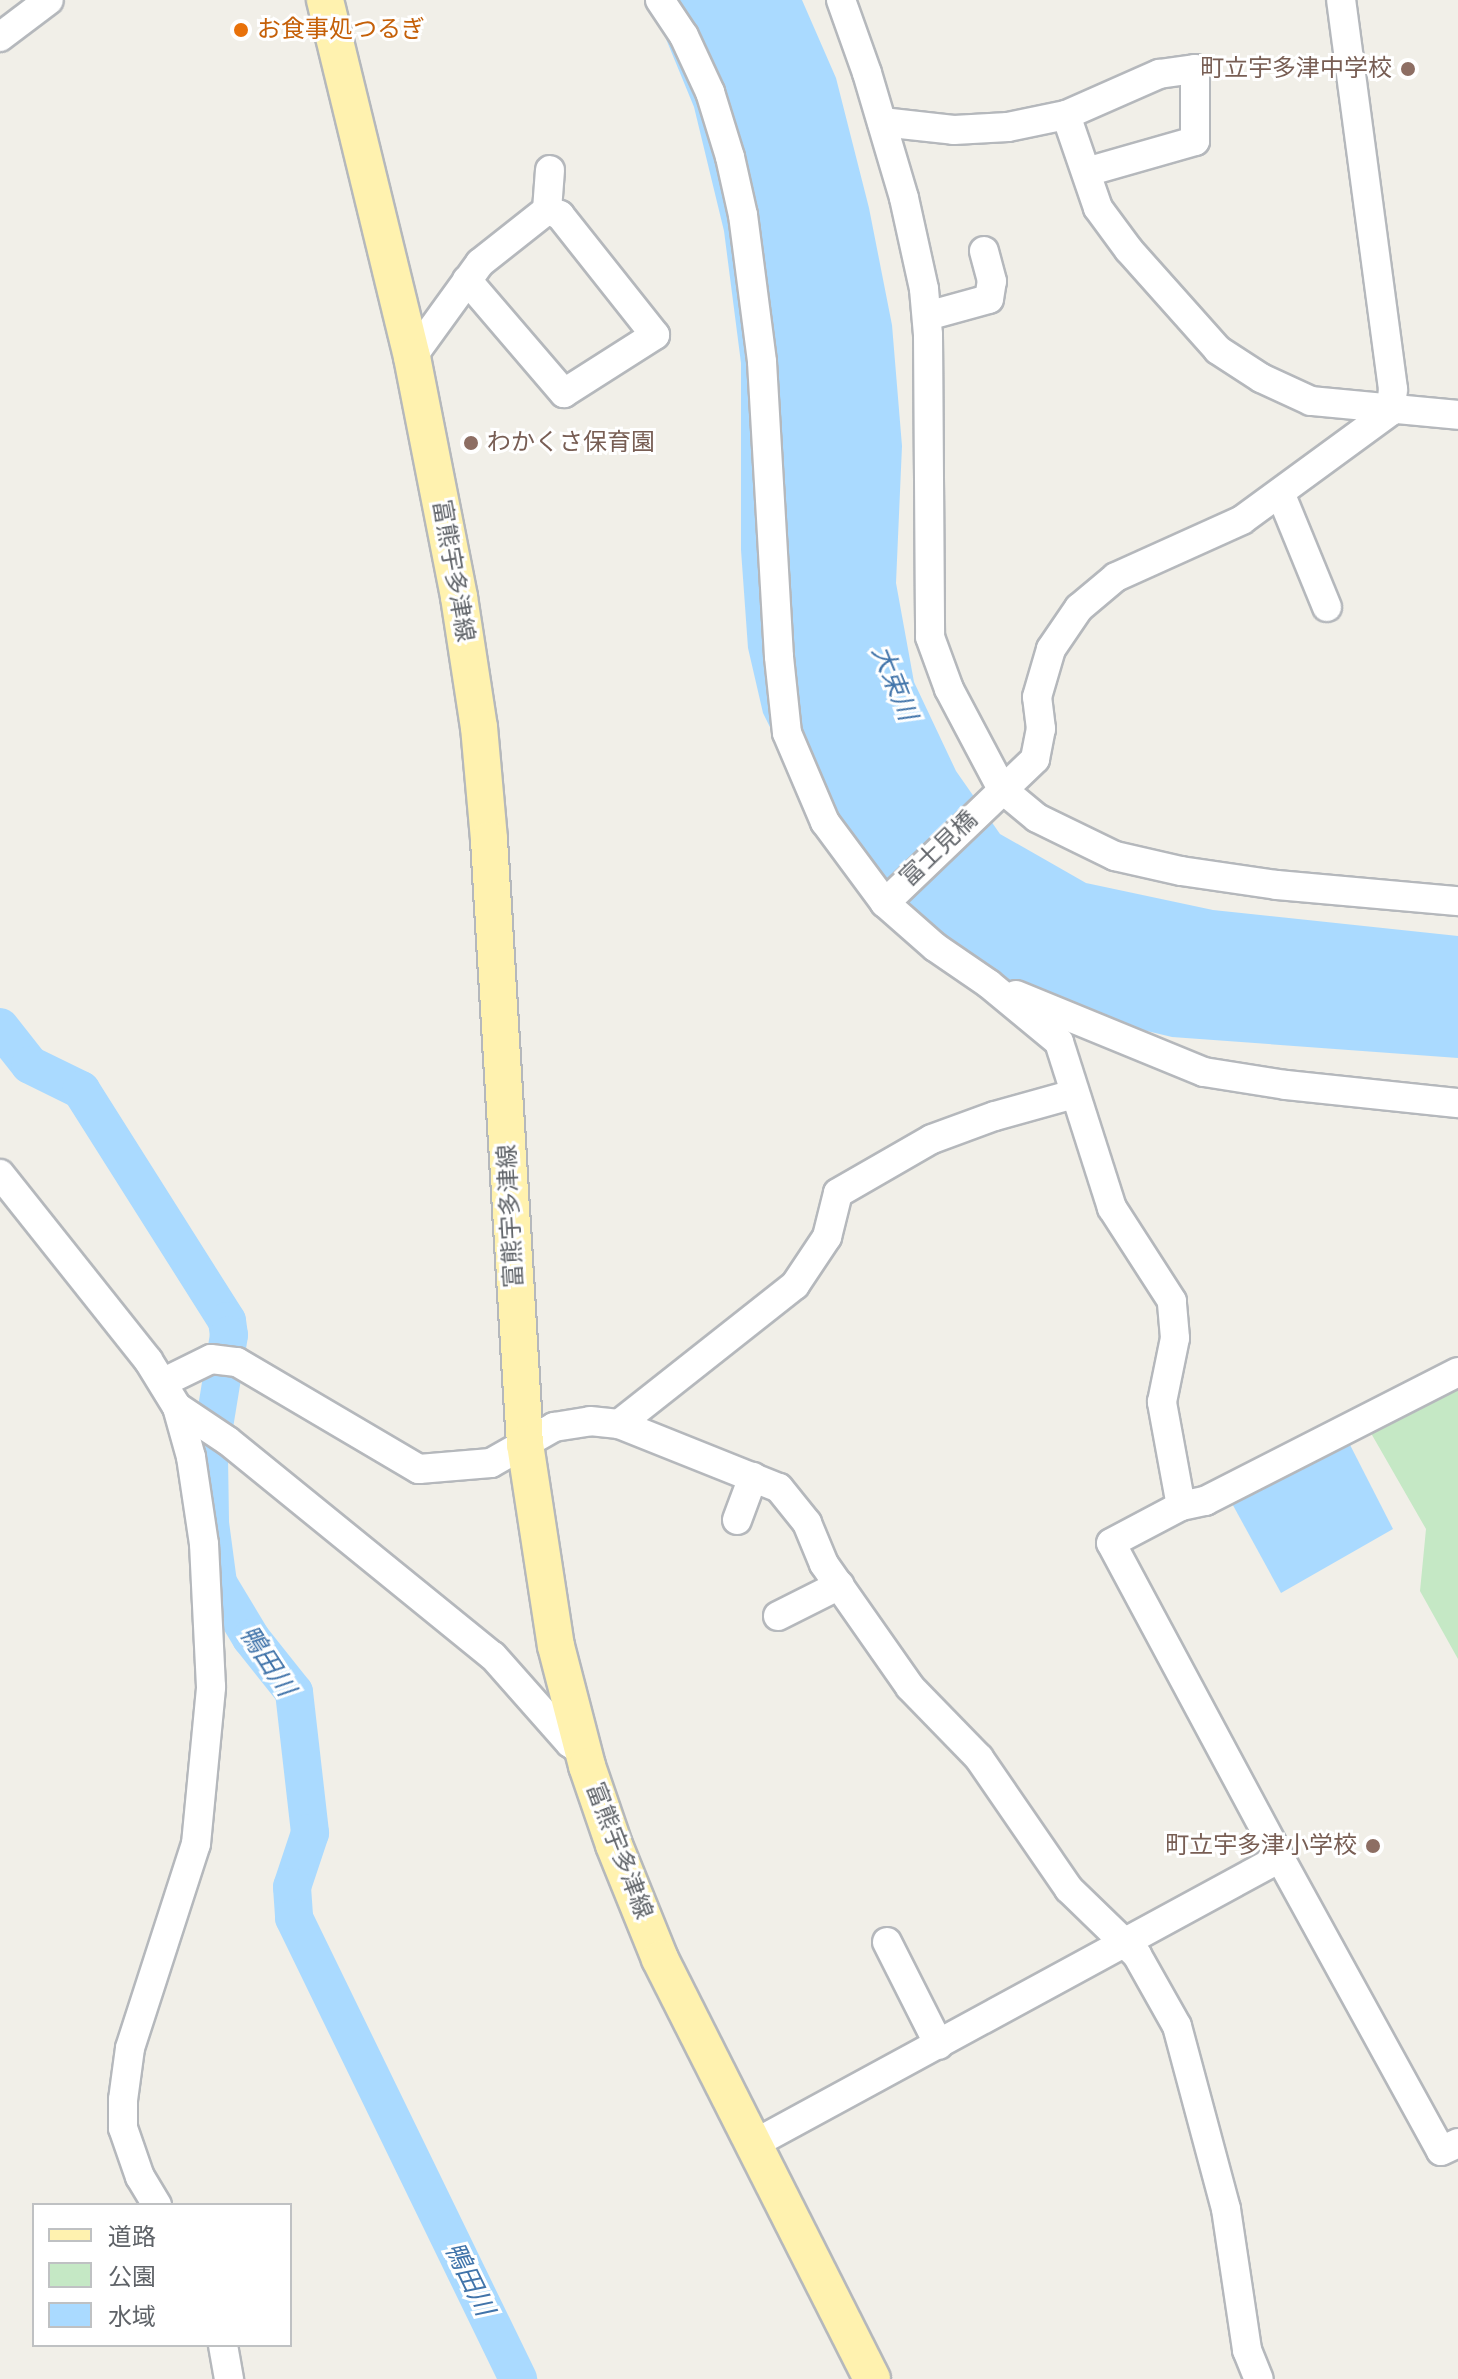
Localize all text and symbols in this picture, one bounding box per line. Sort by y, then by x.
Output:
place label: お食事処つるぎ [257,16,425,44]
marker: お食事処つるぎ [232,21,250,39]
place label: 町立宇多津中学校 [1200,55,1392,83]
marker: 町立宇多津中学校 [1399,60,1417,78]
place label: わかくさ保育園 [487,429,655,457]
marker: わかくさ保育園 [462,434,480,452]
street label: 富熊宇多津線 [426,498,480,644]
water label: 大束川 [865,641,923,725]
street label: 富士見橋 [894,805,984,893]
street label: 富熊宇多津線 [493,1143,529,1289]
water label: 鴨田川 [233,1620,301,1702]
street label: 富熊宇多津線 [580,1779,658,1923]
place label: 町立宇多津小学校 [1165,1832,1357,1860]
marker: 町立宇多津小学校 [1364,1837,1382,1855]
legend [32,2203,292,2347]
text: 道路 [108,2221,156,2253]
water label: 鴨田川 [438,2237,500,2321]
text: 公園 [108,2261,156,2293]
text: 水域 [108,2301,156,2333]

